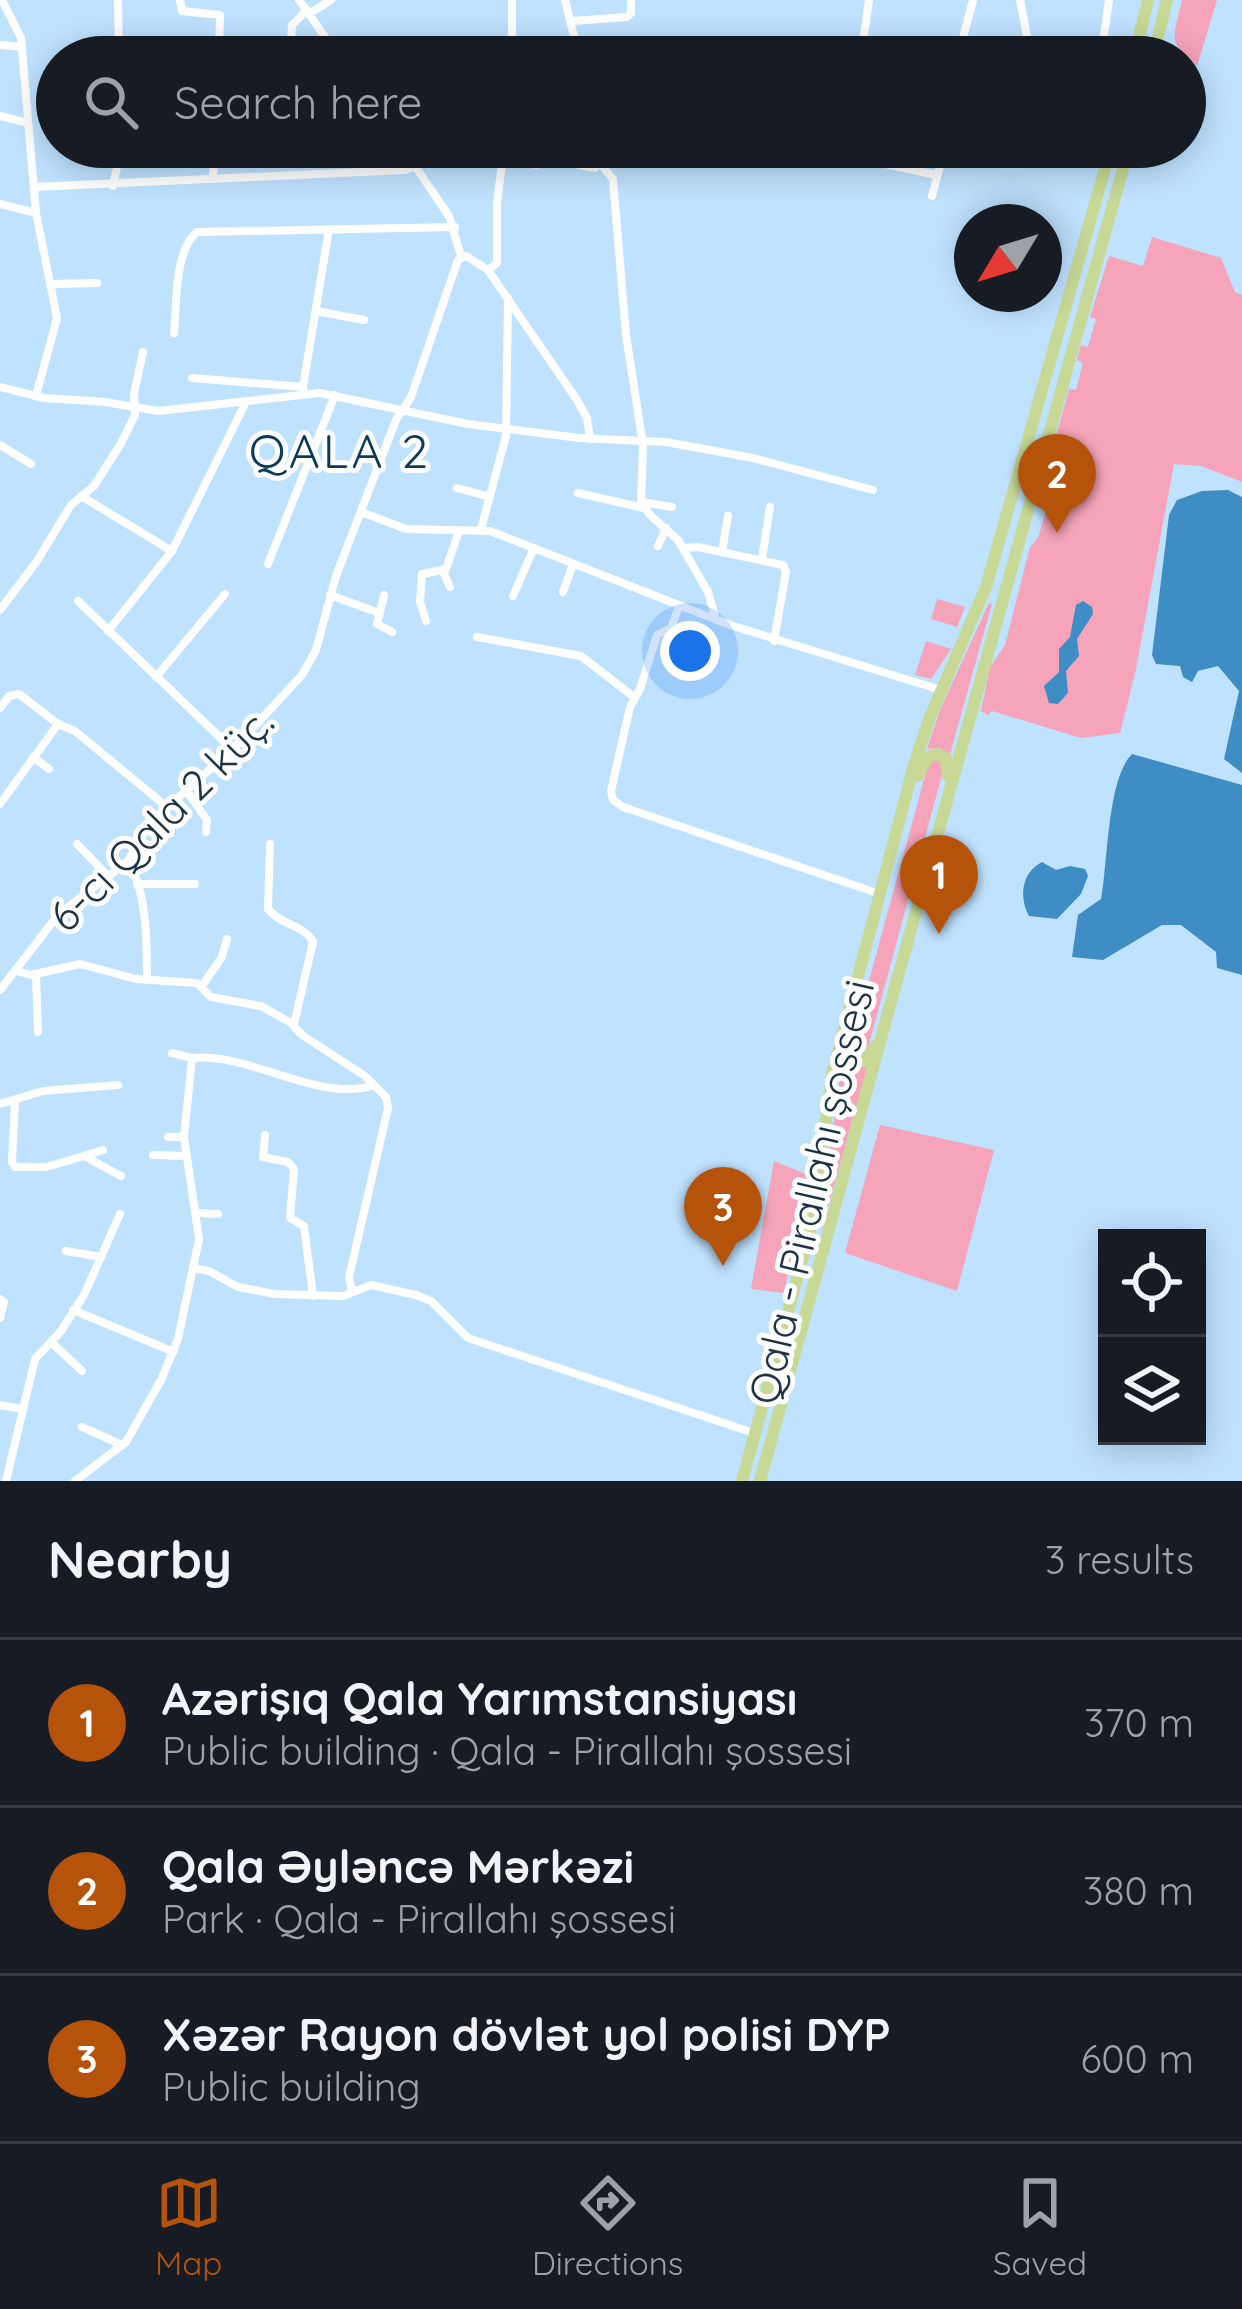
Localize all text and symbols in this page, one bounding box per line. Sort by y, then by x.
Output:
search box [36,36,1206,168]
icon: search [78,69,144,135]
text: Search here [174,74,422,130]
north arrow [954,204,1062,312]
district label: QALA 2 [249,420,431,480]
pin: 2 [1018,434,1096,533]
your location [660,621,720,681]
street label: 6-cı Qala 2 küç. [38,696,284,942]
pin: 1 [900,835,978,934]
street label: Qala - Pirallahı şossesi [736,975,886,1409]
pin: 3 [684,1167,762,1266]
map controls [1098,1229,1206,1445]
button: locate [1098,1229,1206,1337]
button: layers [1098,1337,1206,1445]
text: Nearby [48,1527,232,1591]
text: 3 results [1045,1535,1194,1584]
text: Azərişıq Qala Yarımstansiyası [162,1670,797,1726]
text: 1 [79,1698,95,1747]
text: 370 m [1084,1698,1194,1747]
text: Public building · Qala - Pirallahı şossesi [162,1726,852,1775]
text: Qala Əyləncə Mərkəzi [162,1838,634,1894]
text: 2 [76,1866,98,1915]
text: 380 m [1083,1866,1194,1915]
text: Park · Qala - Pirallahı şossesi [162,1894,676,1943]
text: Xəzər Rayon dövlət yol polisi DYP [162,2006,891,2062]
text: 3 [77,2034,97,2083]
text: 600 m [1080,2034,1194,2083]
text: Public building [162,2062,421,2111]
tab: Map [155,2170,222,2283]
tab: Directions [532,2170,683,2283]
tab: Saved [993,2170,1087,2283]

